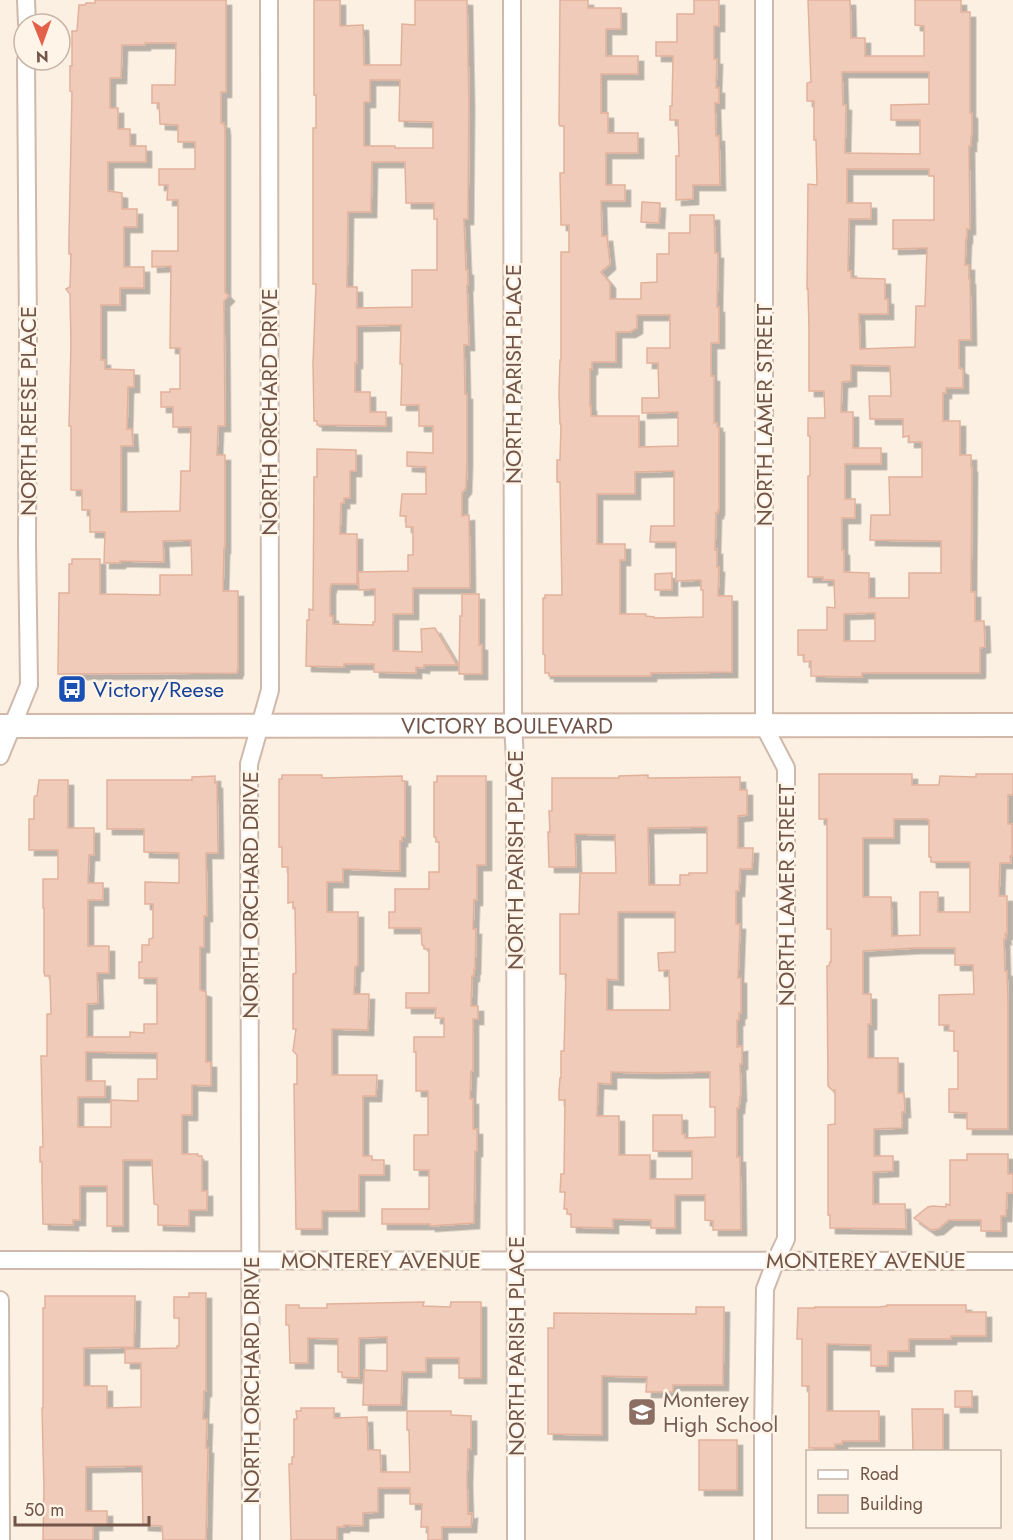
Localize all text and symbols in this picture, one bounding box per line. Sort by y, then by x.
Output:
north arrow [12,12,72,72]
text: N [36,45,49,68]
street label: NORTH PARISH PLACE [497,264,529,484]
street label: NORTH ORCHARD DRIVE [253,288,285,536]
street label: NORTH LAMER STREET [748,303,780,526]
street label: NORTH REESE PLACE [12,306,44,516]
bus stop icon: Victory/Reese [56,673,88,705]
place label: Victory/Reese [93,673,224,705]
street label: VICTORY BOULEVARD [401,709,613,742]
street label: NORTH PARISH PLACE [499,750,531,970]
street label: NORTH ORCHARD DRIVE [234,771,266,1019]
street label: NORTH LAMER STREET [770,783,802,1006]
street label: NORTH PARISH PLACE [500,1236,532,1456]
street label: MONTEREY AVENUE [281,1244,481,1276]
street label: MONTEREY AVENUE [766,1244,966,1276]
street label: NORTH ORCHARD DRIVE [235,1256,267,1504]
place label: Monterey High School [663,1383,778,1440]
school or university icon: Monterey High School [626,1396,658,1428]
legend [806,1450,1001,1528]
text: Road [860,1461,899,1487]
scale bar [15,1489,148,1527]
text: Building [860,1491,923,1517]
text: 50 m [24,1497,64,1523]

